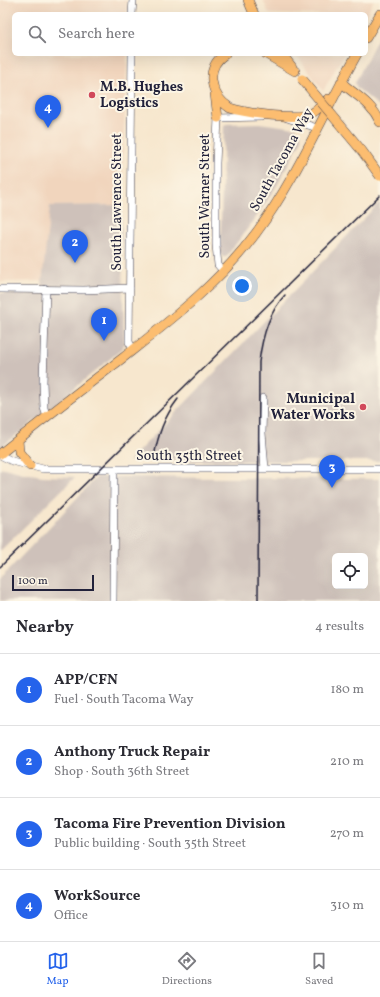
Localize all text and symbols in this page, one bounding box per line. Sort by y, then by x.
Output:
search box [12,12,368,56]
icon: search [26,23,48,45]
text: Search here [58,24,135,45]
place label: M.B. Hughes Logistics [100,78,183,113]
marker: M.B. Hughes Logistics [87,90,97,100]
pin: 4 [35,95,61,128]
street label: South Tacoma Way [246,104,319,215]
street label: South Lawrence Street [108,133,127,271]
street label: South Warner Street [196,133,215,258]
pin: 2 [62,230,88,263]
your location [232,276,252,296]
pin: 1 [91,308,117,341]
place label: Municipal Water Works [271,390,355,425]
marker: Municipal Water Works [358,402,368,412]
street label: South 35th Street [136,447,242,466]
pin: 3 [319,455,345,488]
map controls [332,553,368,589]
button: locate [332,553,368,589]
scale bar [12,573,94,592]
text: 100 m [18,574,48,589]
text: Nearby [16,616,74,639]
text: 4 results [315,618,364,636]
text: APP/CFN [54,670,118,691]
text: 1 [26,681,32,699]
text: 180 m [330,681,364,699]
text: Fuel · South Tacoma Way [54,691,193,709]
text: Anthony Truck Repair [54,742,210,763]
text: 2 [26,753,32,771]
text: 210 m [330,753,364,771]
text: Shop · South 36th Street [54,763,190,781]
text: Tacoma Fire Prevention Division [54,814,286,835]
text: 3 [26,825,32,843]
text: 270 m [330,825,364,843]
text: Public building · South 35th Street [54,835,246,853]
text: WorkSource [54,886,140,907]
text: 4 [25,897,33,915]
text: 310 m [330,897,364,915]
text: Office [54,907,88,925]
tab: Map [47,950,69,989]
tab: Directions [162,950,212,989]
tab: Saved [305,950,333,989]

